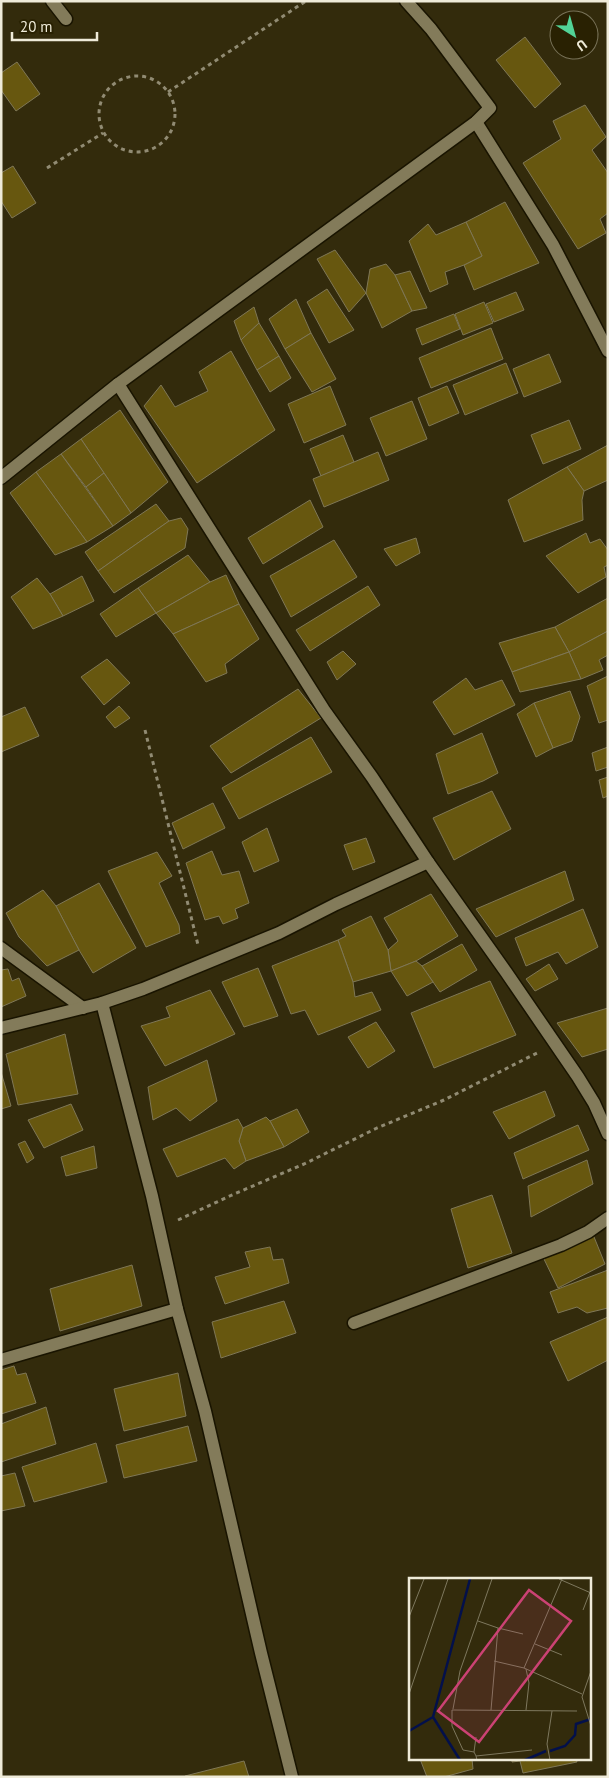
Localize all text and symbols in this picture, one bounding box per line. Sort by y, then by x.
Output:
scale bar [12,10,98,42]
north arrow [549,10,599,60]
text: 20 m [20,17,53,36]
text: U [573,36,591,55]
inset map [409,1578,592,1760]

